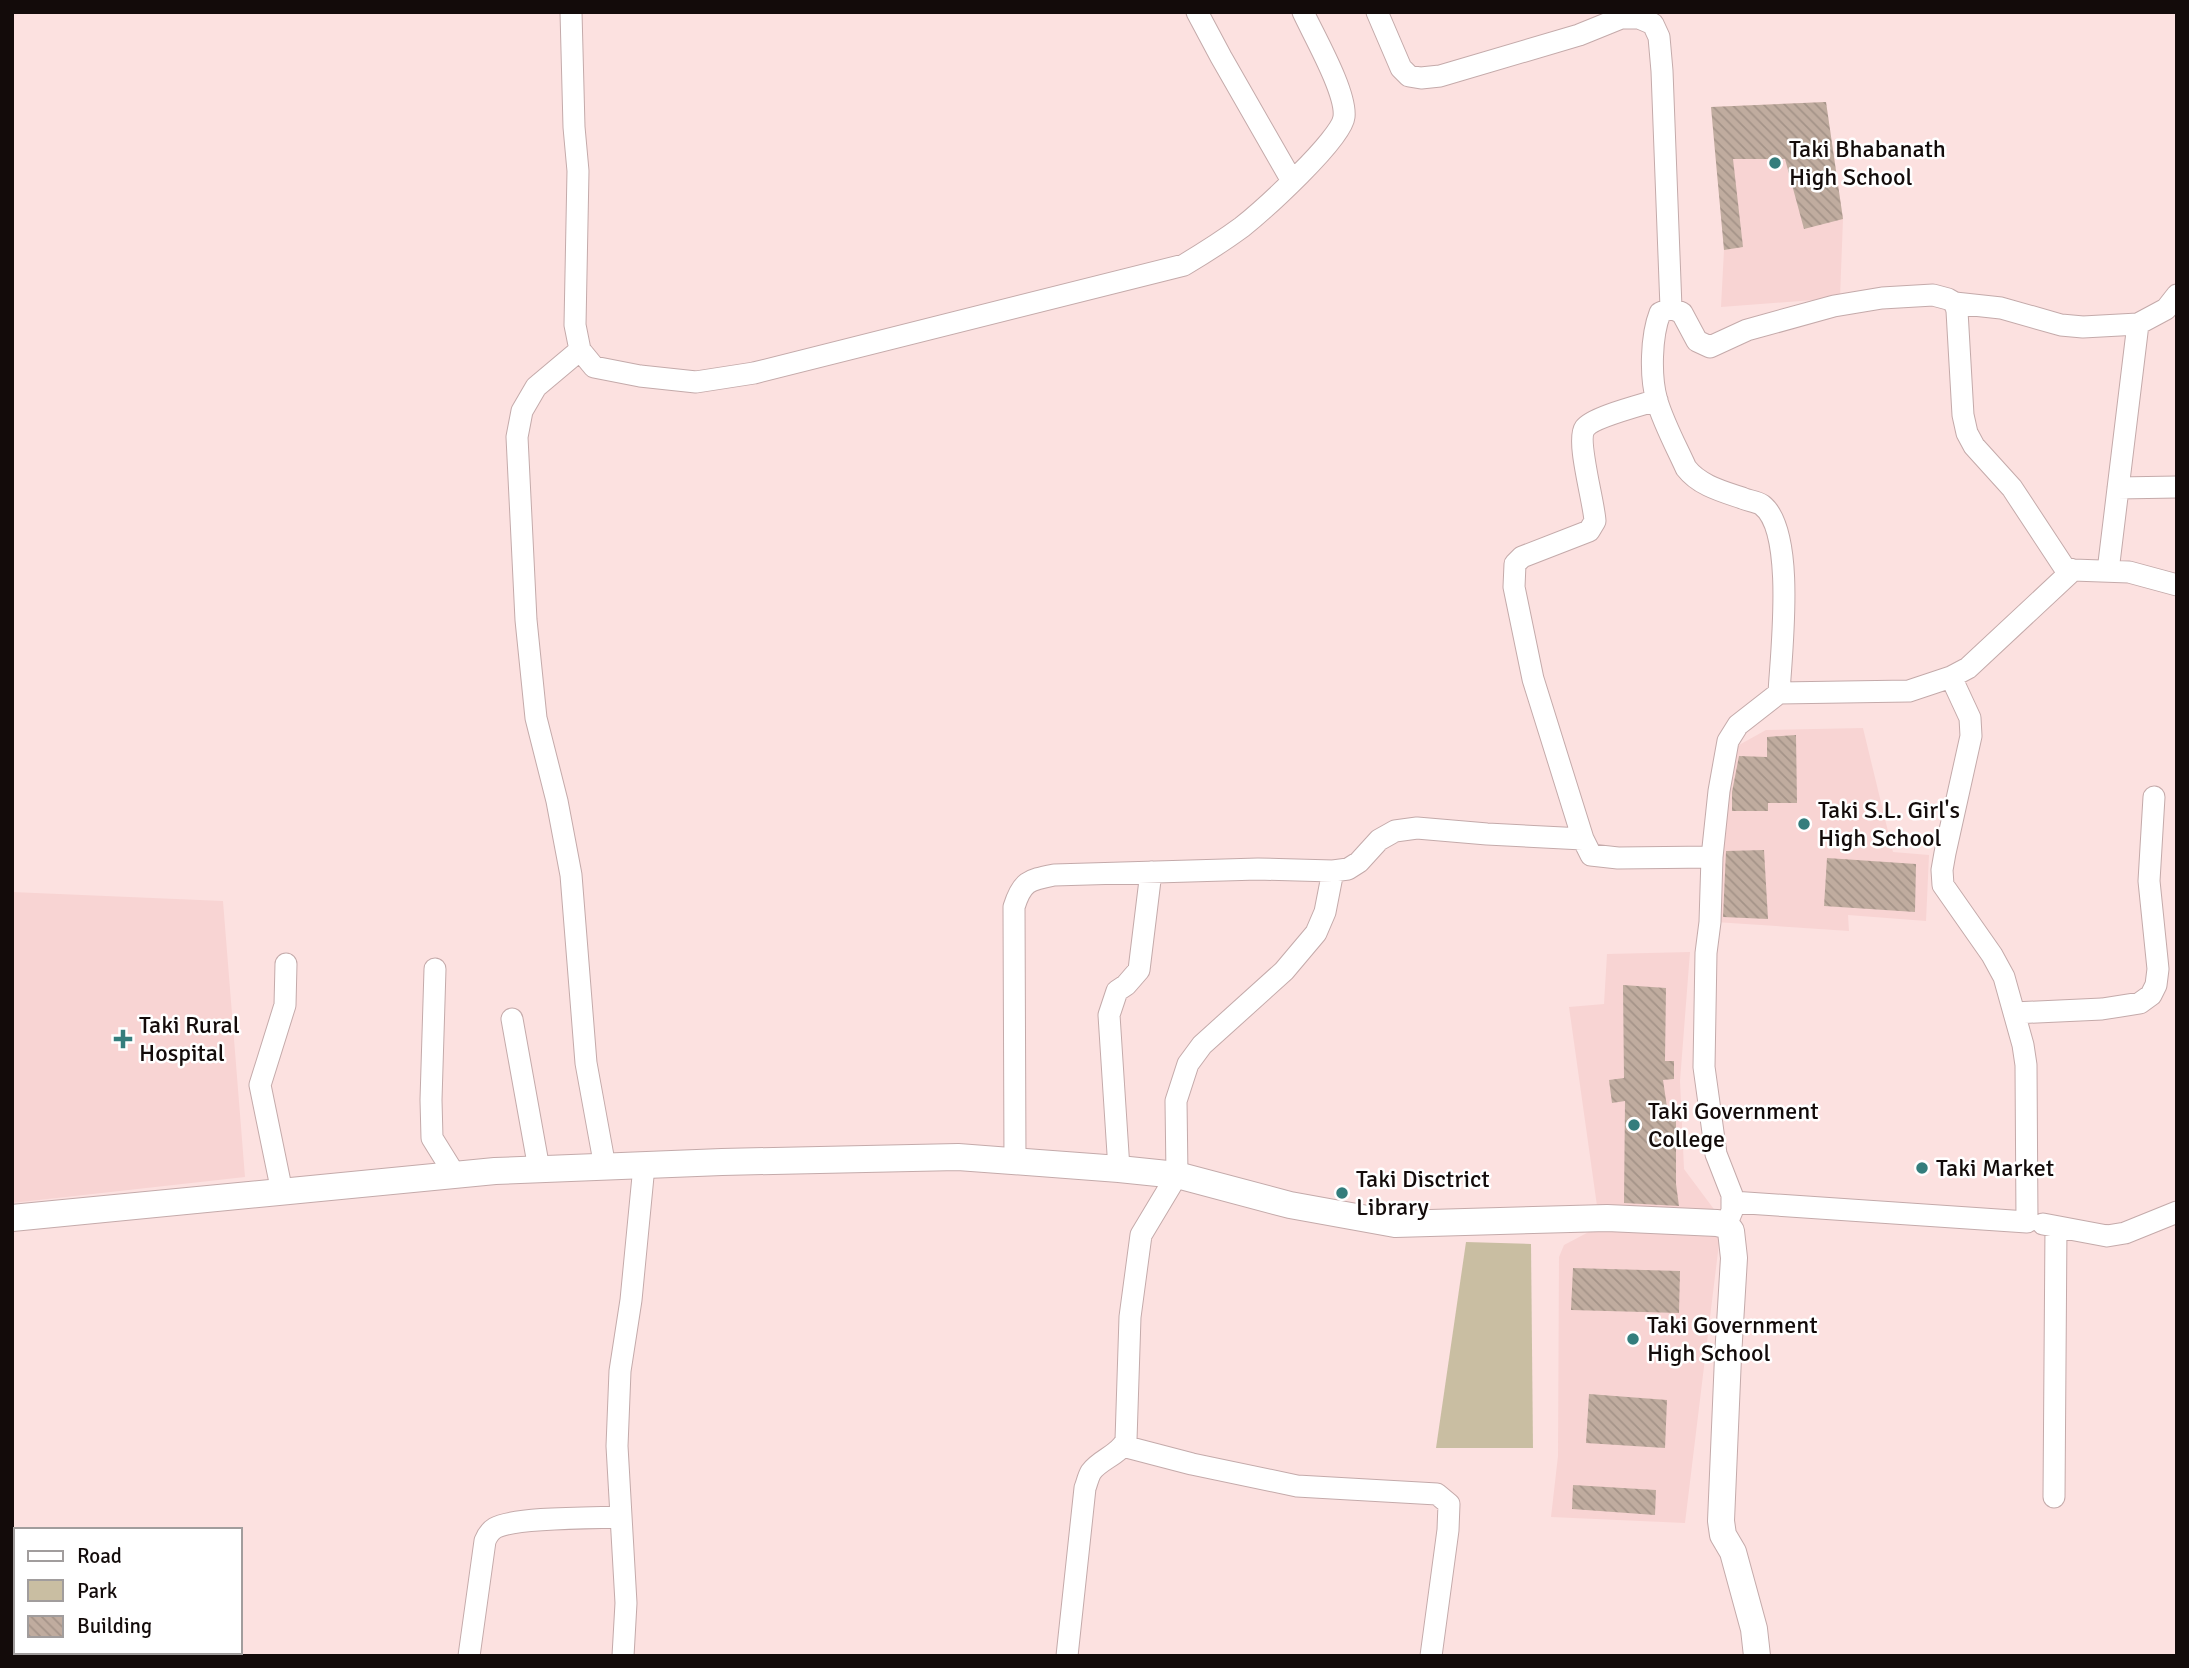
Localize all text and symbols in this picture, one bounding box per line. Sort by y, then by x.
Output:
place label: Taki Bhabanath High School [1789,134,1946,192]
marker: Taki Bhabanath High School [1767,155,1783,171]
place label: Taki S.L. Girl's High School [1818,795,1960,853]
marker: Taki S.L. Girl's High School [1796,816,1812,832]
place label: Taki Rural Hospital [139,1010,240,1068]
marker: Taki Rural Hospital [113,1029,133,1049]
place label: Taki Government College [1648,1096,1819,1154]
marker: Taki Government College [1626,1117,1642,1133]
place label: Taki Market [1936,1153,2054,1183]
marker: Taki Market [1914,1160,1930,1176]
place label: Taki Disctrict Library [1356,1164,1490,1222]
marker: Taki Disctrict Library [1334,1185,1350,1201]
place label: Taki Government High School [1647,1310,1818,1368]
marker: Taki Government High School [1625,1331,1641,1347]
legend [14,1528,242,1654]
text: Road [77,1543,122,1569]
text: Park [77,1578,118,1604]
text: Building [77,1613,152,1639]

